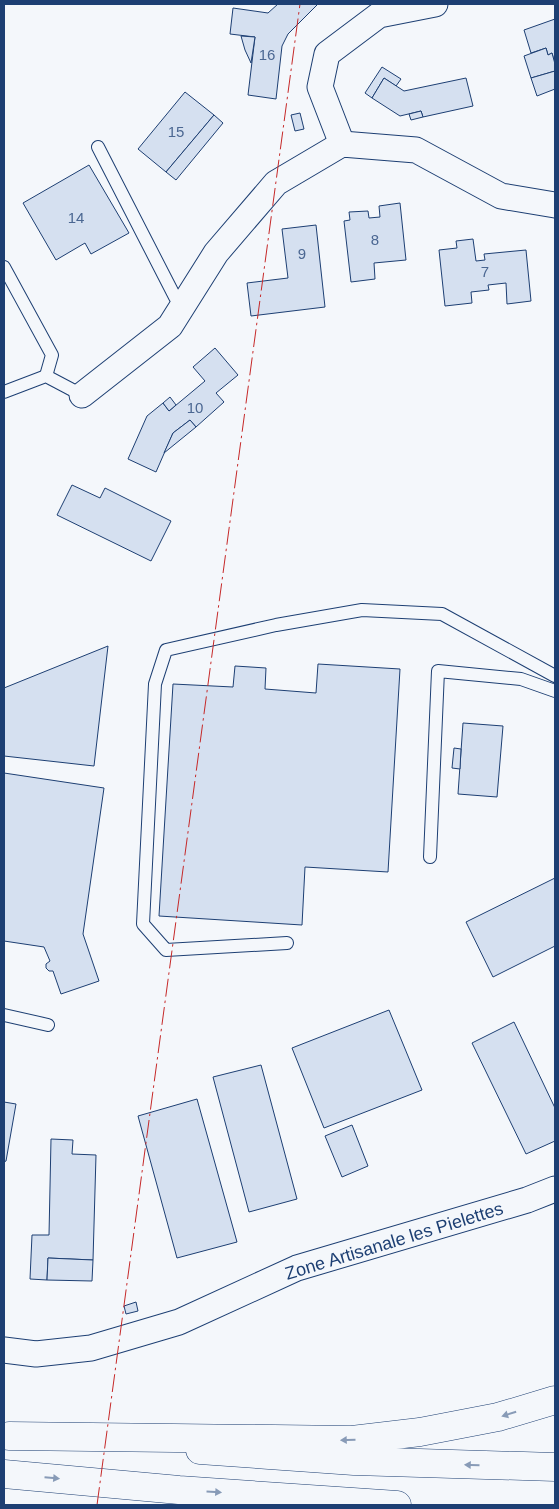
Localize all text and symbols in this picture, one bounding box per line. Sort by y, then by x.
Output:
house number: 16 [259,46,275,63]
house number: 15 [168,123,184,140]
house number: 14 [68,209,84,226]
house number: 8 [371,231,379,248]
house number: 9 [298,245,306,262]
house number: 7 [481,263,489,280]
house number: 10 [187,399,203,416]
street label: Zone Artisanale les Pielettes [282,1198,506,1284]
one-way arrow [501,1411,516,1419]
one-way arrow [340,1436,356,1444]
one-way arrow [463,1460,479,1468]
one-way arrow [45,1474,61,1482]
one-way arrow [206,1489,222,1497]

